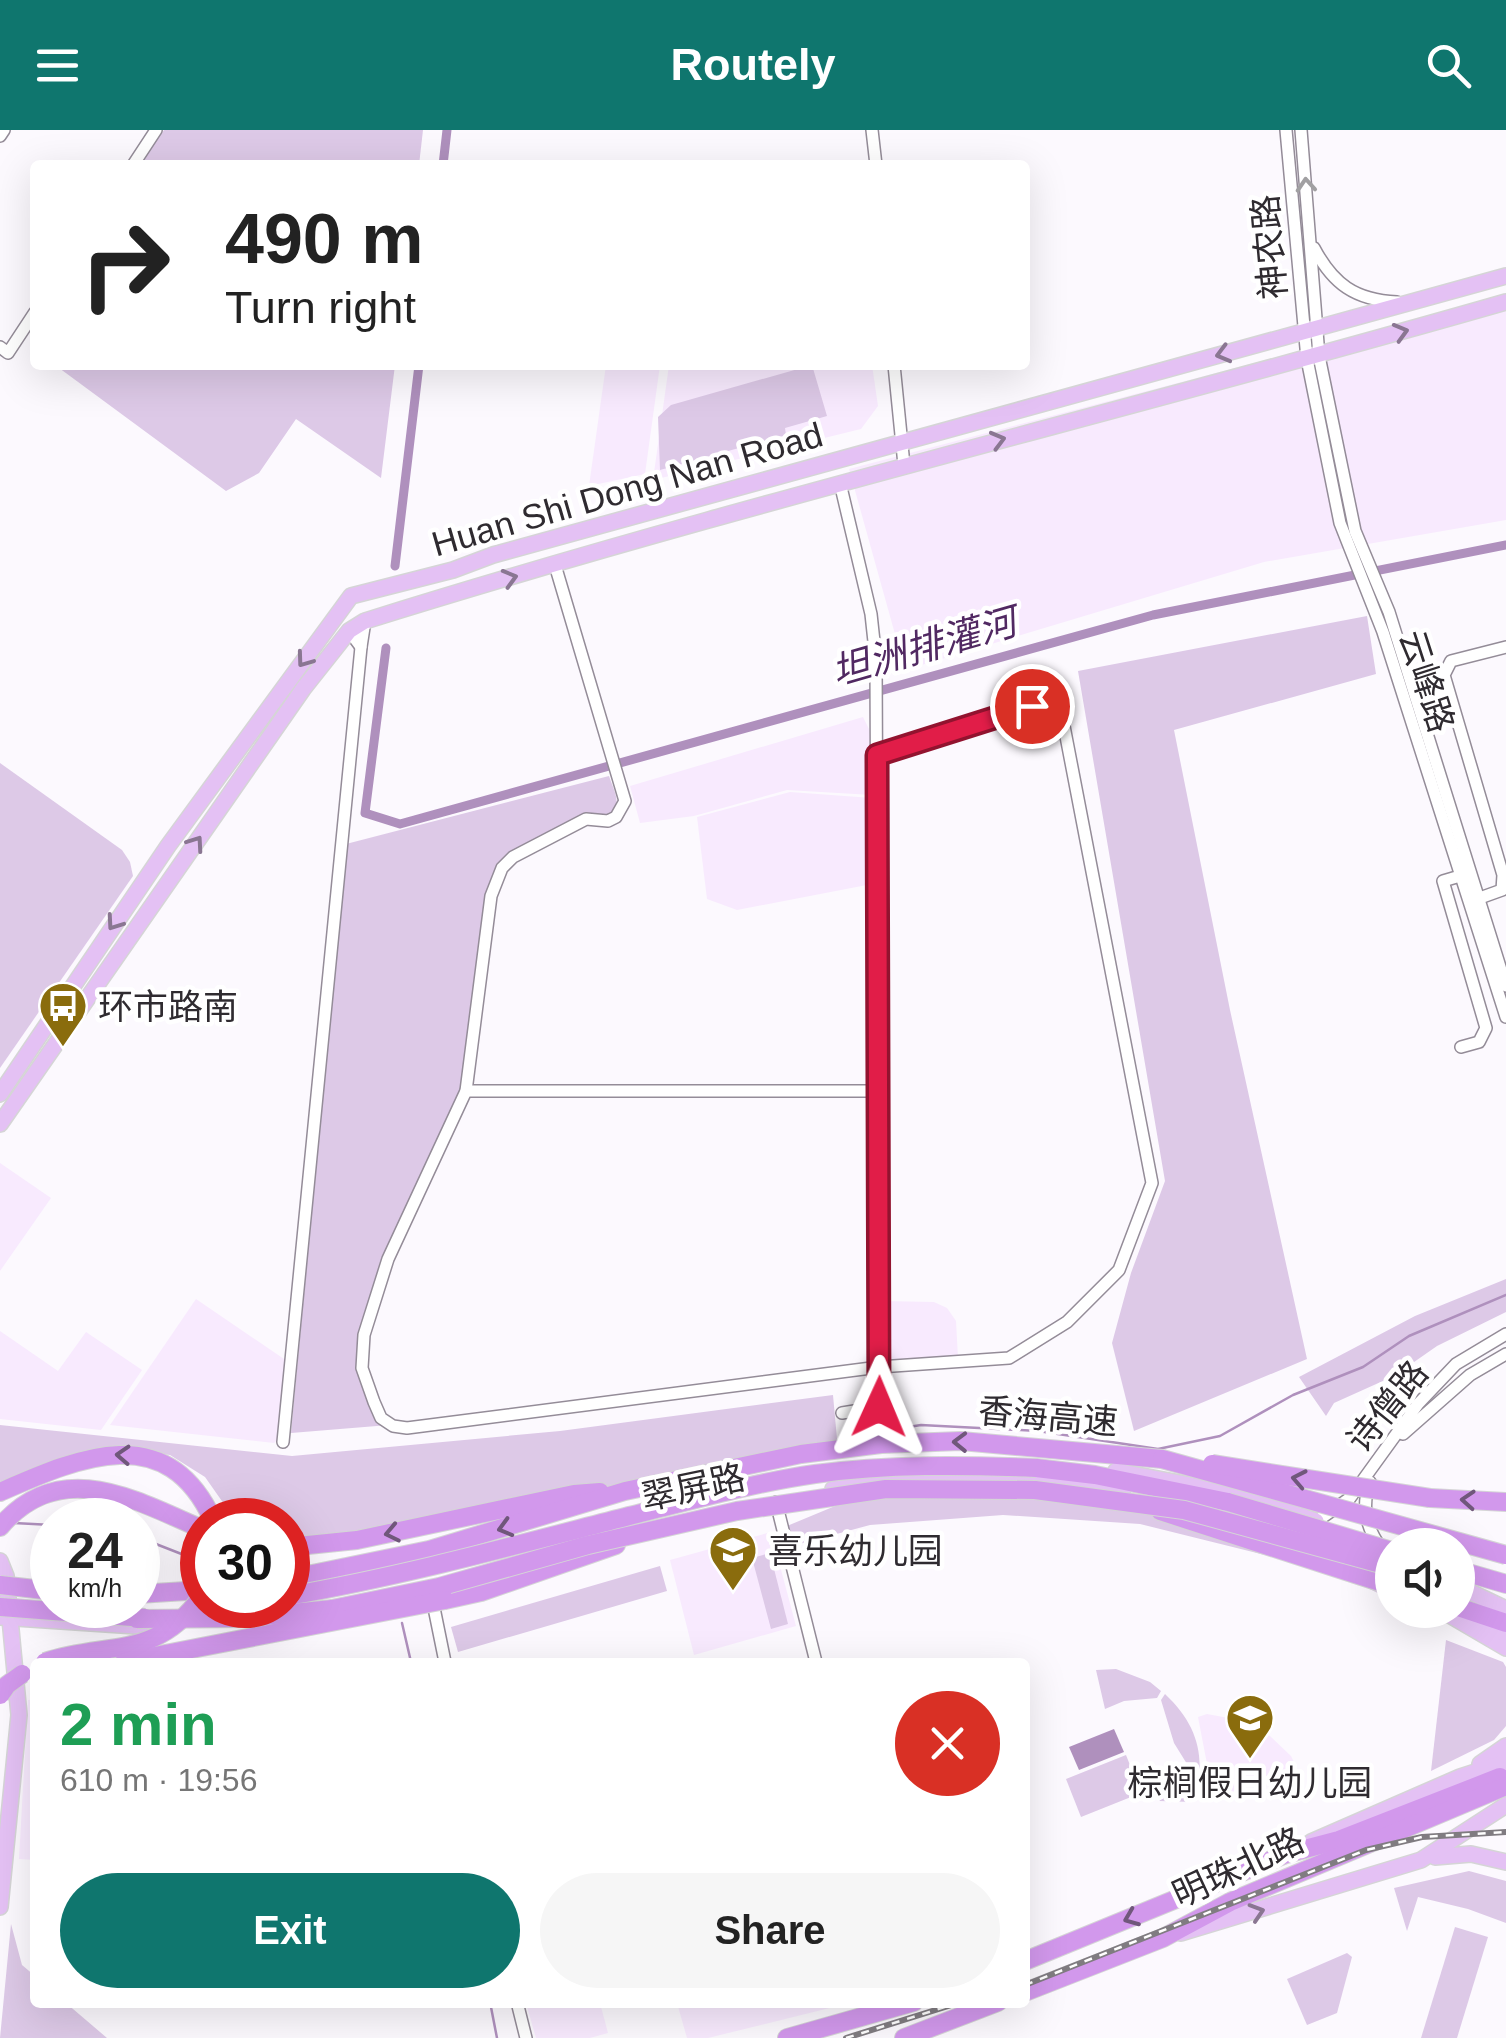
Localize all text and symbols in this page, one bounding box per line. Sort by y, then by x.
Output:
icon: menu [30,38,85,93]
icon: search [1421,38,1476,93]
text: Routely [670,39,836,90]
one-way arrow [1295,176,1317,192]
street label: 神农路 [1245,193,1293,301]
icon: right [60,200,190,330]
text: 490 m [225,200,423,278]
text: Turn right [225,282,416,333]
one-way arrow [1391,323,1408,344]
one-way arrow [1215,342,1232,363]
street label: Huan Shi Dong Nan Road [427,414,827,564]
one-way arrow [989,430,1006,451]
one-way arrow [501,569,518,590]
water label: 坦洲排灌河 [827,599,1028,693]
street label: 云峰路 [1392,625,1462,737]
one-way arrow [299,649,316,667]
pin [990,664,1075,749]
icon: arrive [1005,679,1060,734]
one-way arrow [184,835,202,854]
one-way arrow [108,912,126,930]
bus stop icon: 环市路南 [37,980,89,1048]
place label: 环市路南 [98,987,238,1026]
street label: 诗僧路 [1339,1353,1435,1459]
position arrow [827,1355,931,1459]
street label: 香海高速 [977,1390,1119,1442]
one-way arrow [952,1431,968,1452]
one-way arrow [115,1445,131,1466]
street label: 翠屏路 [638,1457,748,1517]
one-way arrow [1290,1469,1307,1490]
one-way arrow [1459,1490,1475,1511]
speed limit sign: 30 [180,1498,310,1628]
one-way arrow [498,1516,515,1537]
one-way arrow [384,1521,401,1542]
text: 24 [67,1523,123,1579]
school or university icon: 喜乐幼儿园 [707,1524,759,1592]
map controls [1375,1528,1475,1628]
button: sound [1375,1528,1475,1628]
place label: 喜乐幼儿园 [768,1531,943,1570]
text: km/h [68,1574,122,1602]
text: 2 min [60,1691,217,1758]
button: close [895,1691,1000,1796]
school or university icon: 棕榈假日幼儿园 [1224,1692,1276,1760]
text: 610 m · 19:56 [60,1762,257,1798]
place label: 棕榈假日幼儿园 [1127,1763,1373,1802]
street label: 明珠北路 [1166,1820,1310,1914]
button: Exit [60,1873,520,1988]
button: Share [540,1873,1000,1988]
one-way arrow [1248,1903,1265,1924]
one-way arrow [1123,1906,1141,1926]

